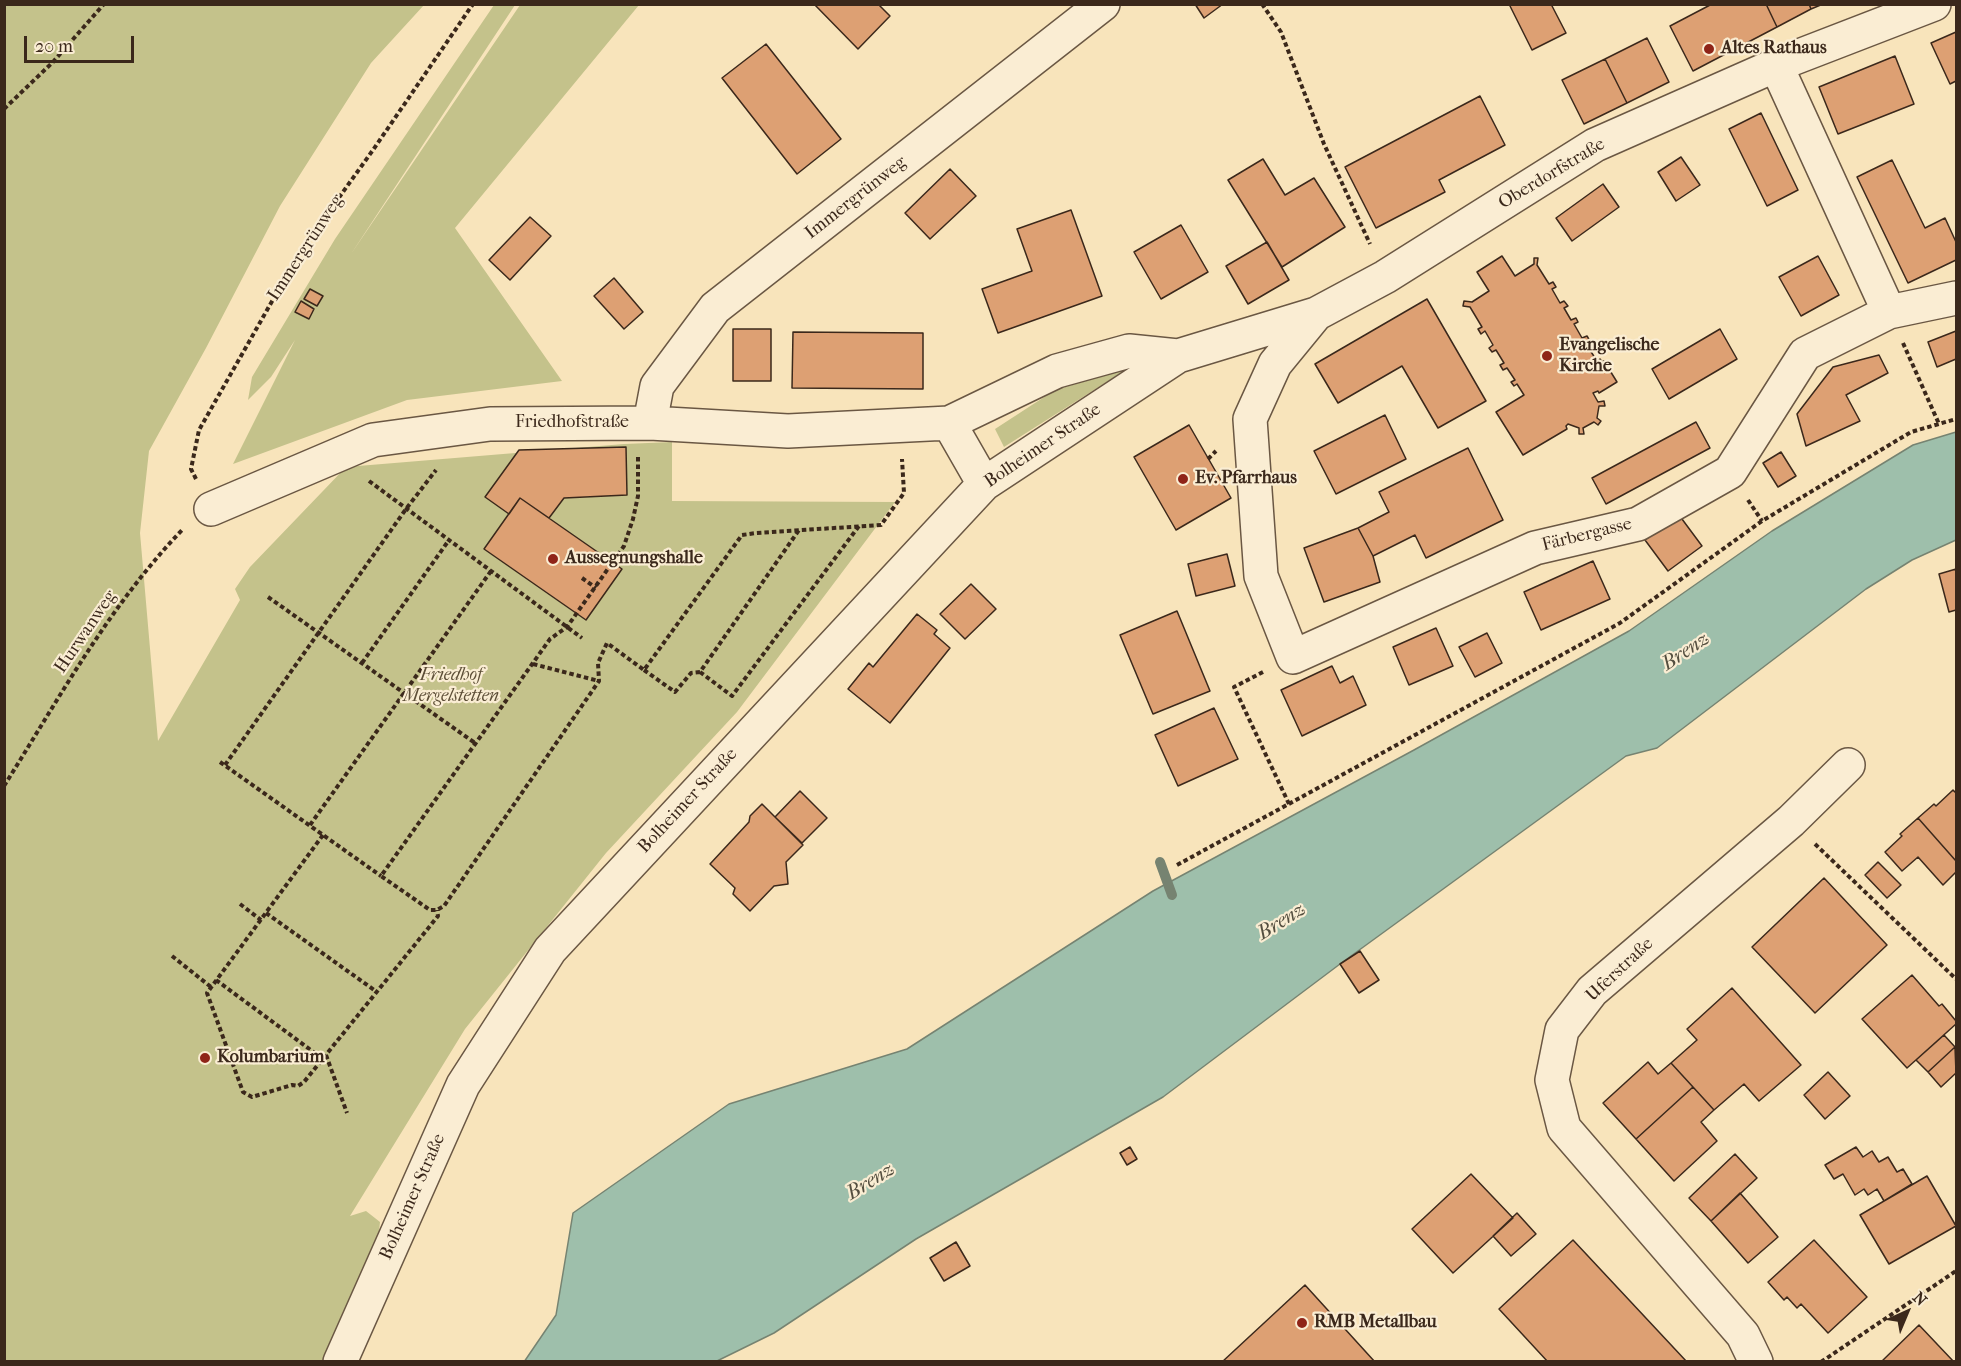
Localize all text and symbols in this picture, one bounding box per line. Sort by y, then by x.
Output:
scale bar [27,24,136,62]
text: 20 m [35,36,73,57]
place label: Altes Rathaus [1721,38,1827,60]
marker: Altes Rathaus [1702,42,1716,56]
street label: Oberdorfstraße [1495,134,1609,214]
street label: Immergrünweg [801,152,911,244]
street label: Immergrünweg [264,191,348,305]
place label: Evangelische Kirche [1559,335,1659,378]
marker: Evangelische Kirche [1540,349,1554,363]
street label: Bolheimer Straße [981,399,1105,493]
street label: Friedhofstraße [515,412,629,434]
place label: Ev. Pfarrhaus [1195,468,1297,490]
marker: Ev. Pfarrhaus [1176,472,1190,486]
street label: Färbergasse [1540,513,1634,557]
place label: Aussegnungshalle [565,548,703,570]
marker: Aussegnungshalle [546,552,560,566]
street label: Hurwanweg [50,587,122,677]
water label: Brenz [1658,627,1714,677]
park label: Friedhof Mergelstetten [403,665,499,708]
street label: Bolheimer Straße [634,744,742,858]
water label: Brenz [1253,898,1311,946]
street label: Uferstraße [1582,933,1658,1007]
place label: Kolumbarium [217,1047,324,1069]
marker: Kolumbarium [198,1051,212,1065]
street label: Bolheimer Straße [376,1131,450,1263]
water label: Brenz [842,1158,900,1206]
north arrow [1877,1282,1937,1342]
text: N [1909,1288,1931,1310]
place label: RMB Metallbau [1314,1312,1437,1334]
marker: RMB Metallbau [1295,1316,1309,1330]

